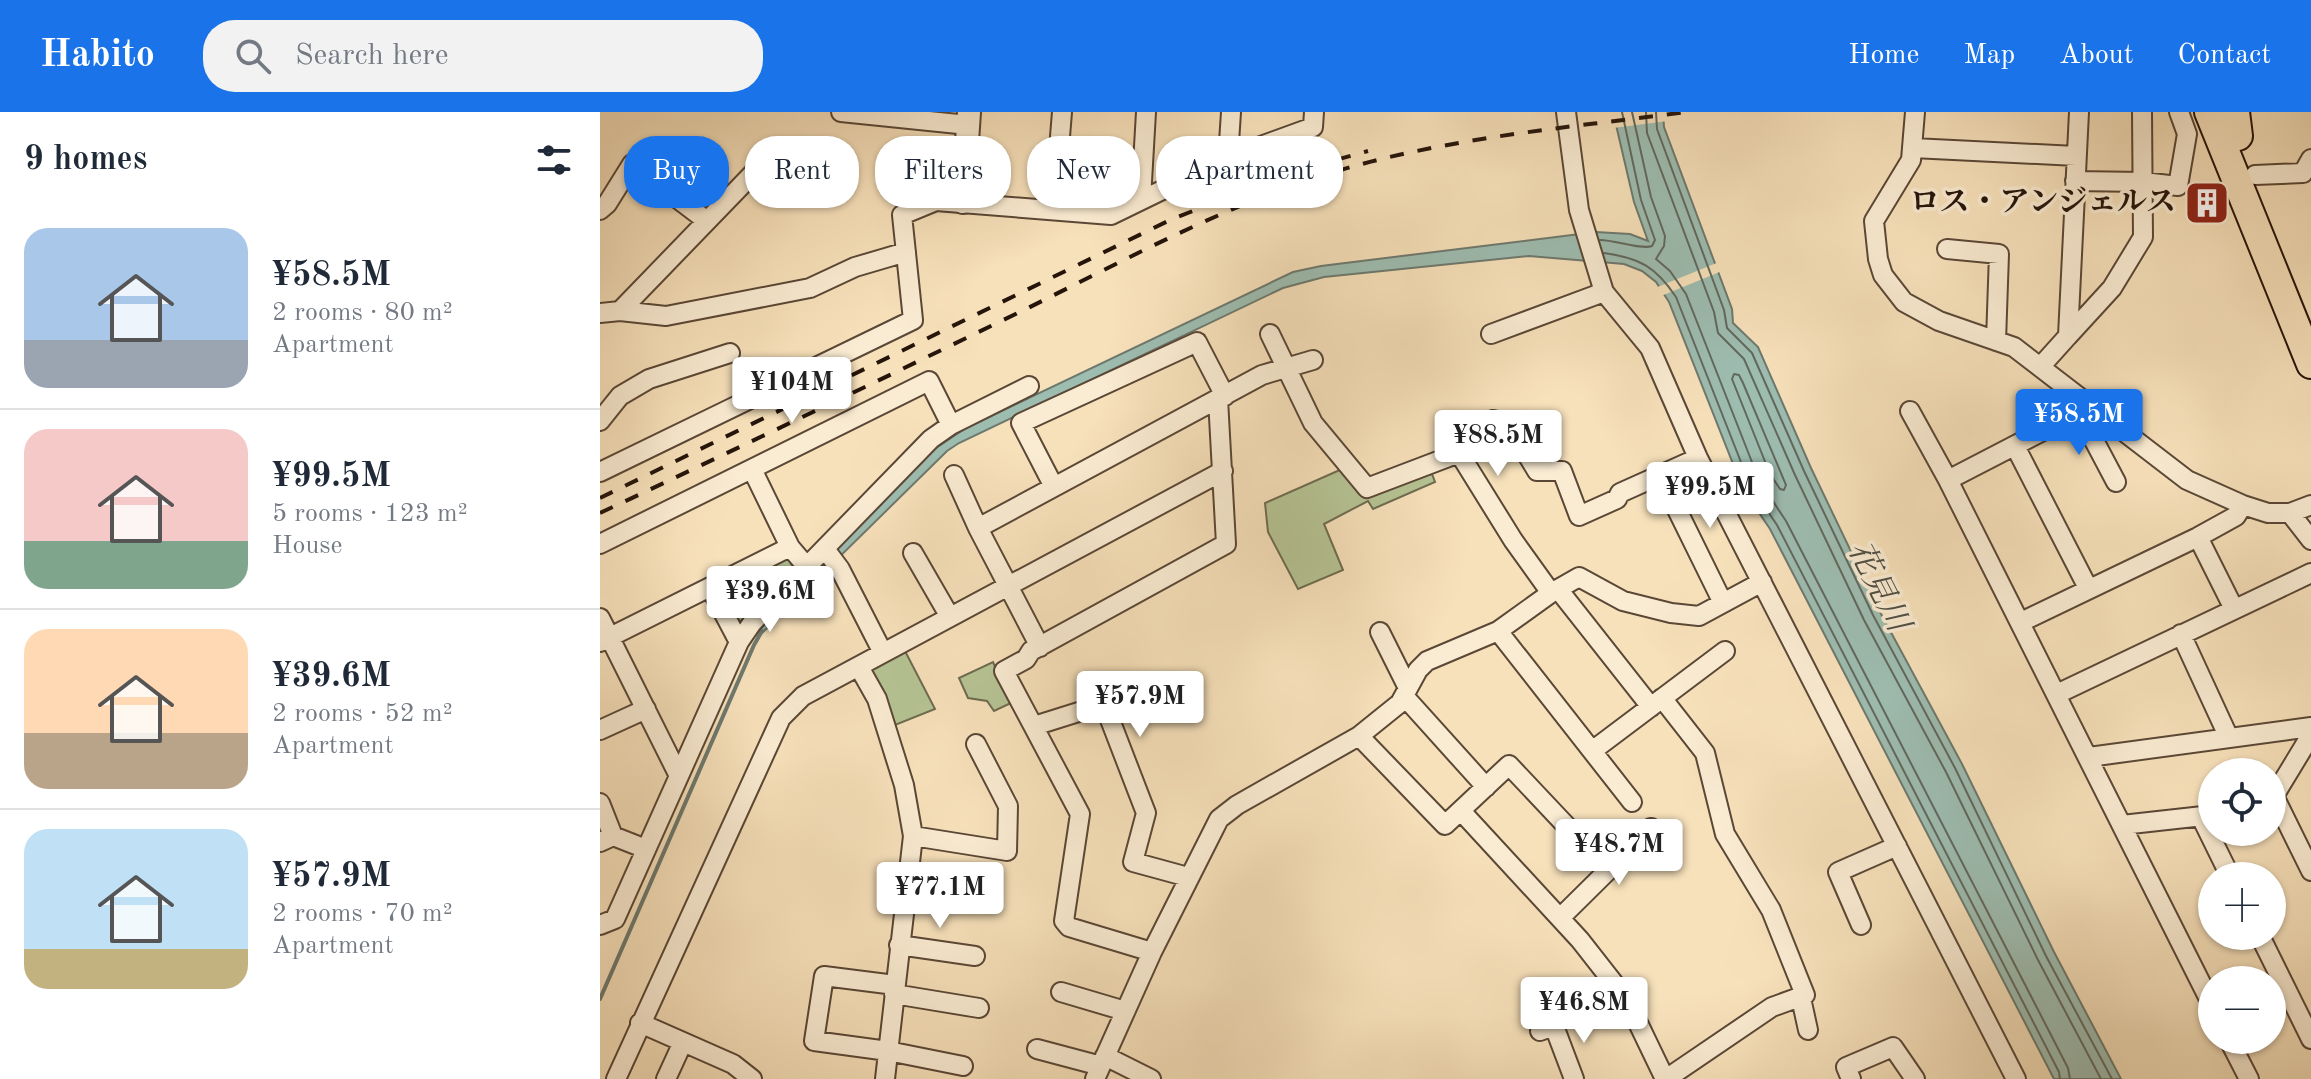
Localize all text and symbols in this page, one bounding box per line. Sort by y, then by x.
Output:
search box [203,20,763,92]
icon: search [231,34,275,78]
text: Habito [40,37,155,75]
text: Search here [295,41,448,71]
text: Home [1848,42,1919,70]
text: Map [1963,42,2015,70]
text: About [2059,42,2134,70]
text: Contact [2178,42,2271,70]
chip: Buy [624,136,729,208]
chip: Rent [745,136,859,208]
chip: Filters [875,136,1011,208]
chip: New [1027,136,1140,208]
chip: Apartment [1156,136,1343,208]
icon: filters [532,138,576,182]
text: 9 homes [24,143,147,177]
building icon: ロス・アンジェルス [2183,179,2231,227]
place label: ロス・アンジェルス [1909,186,2176,218]
text: ¥58.5M [272,259,391,293]
icon: home [88,260,184,356]
text: 2 rooms · 80 m² [272,300,453,326]
text: Apartment [272,332,394,358]
pin: ¥104M [736,357,848,425]
text: ¥104M [750,370,834,396]
pin: ¥58.5M [2014,389,2144,457]
text: ¥58.5M [2034,402,2124,428]
pin: ¥88.5M [1433,410,1563,478]
text: ¥88.5M [1453,423,1543,449]
text: ¥99.5M [272,460,391,494]
icon: home [88,461,184,557]
pin: ¥99.5M [1645,462,1775,530]
text: ¥99.5M [1665,475,1755,501]
text: 5 rooms · 123 m² [272,501,468,527]
text: House [272,533,343,559]
water label: 花見川 [1841,536,1917,640]
pin: ¥39.6M [705,566,835,634]
text: ¥39.6M [725,579,815,605]
text: ¥39.6M [272,660,391,694]
icon: home [88,661,184,757]
pin: ¥57.9M [1075,671,1205,739]
text: ¥57.9M [1095,684,1185,710]
text: 2 rooms · 52 m² [272,701,453,727]
text: Apartment [272,733,394,759]
map controls [2198,758,2286,1054]
button: locate [2198,758,2286,846]
pin: ¥48.7M [1554,819,1684,887]
text: ¥48.7M [1574,832,1664,858]
text: ¥57.9M [272,860,391,894]
icon: home [88,861,184,957]
pin: ¥77.1M [875,862,1005,930]
button: + [2198,862,2286,950]
text: ¥77.1M [895,875,985,901]
text: 2 rooms · 70 m² [272,901,453,927]
text: Apartment [272,933,394,959]
button: − [2198,966,2286,1054]
pin: ¥46.8M [1519,977,1649,1045]
text: ¥46.8M [1539,990,1629,1016]

